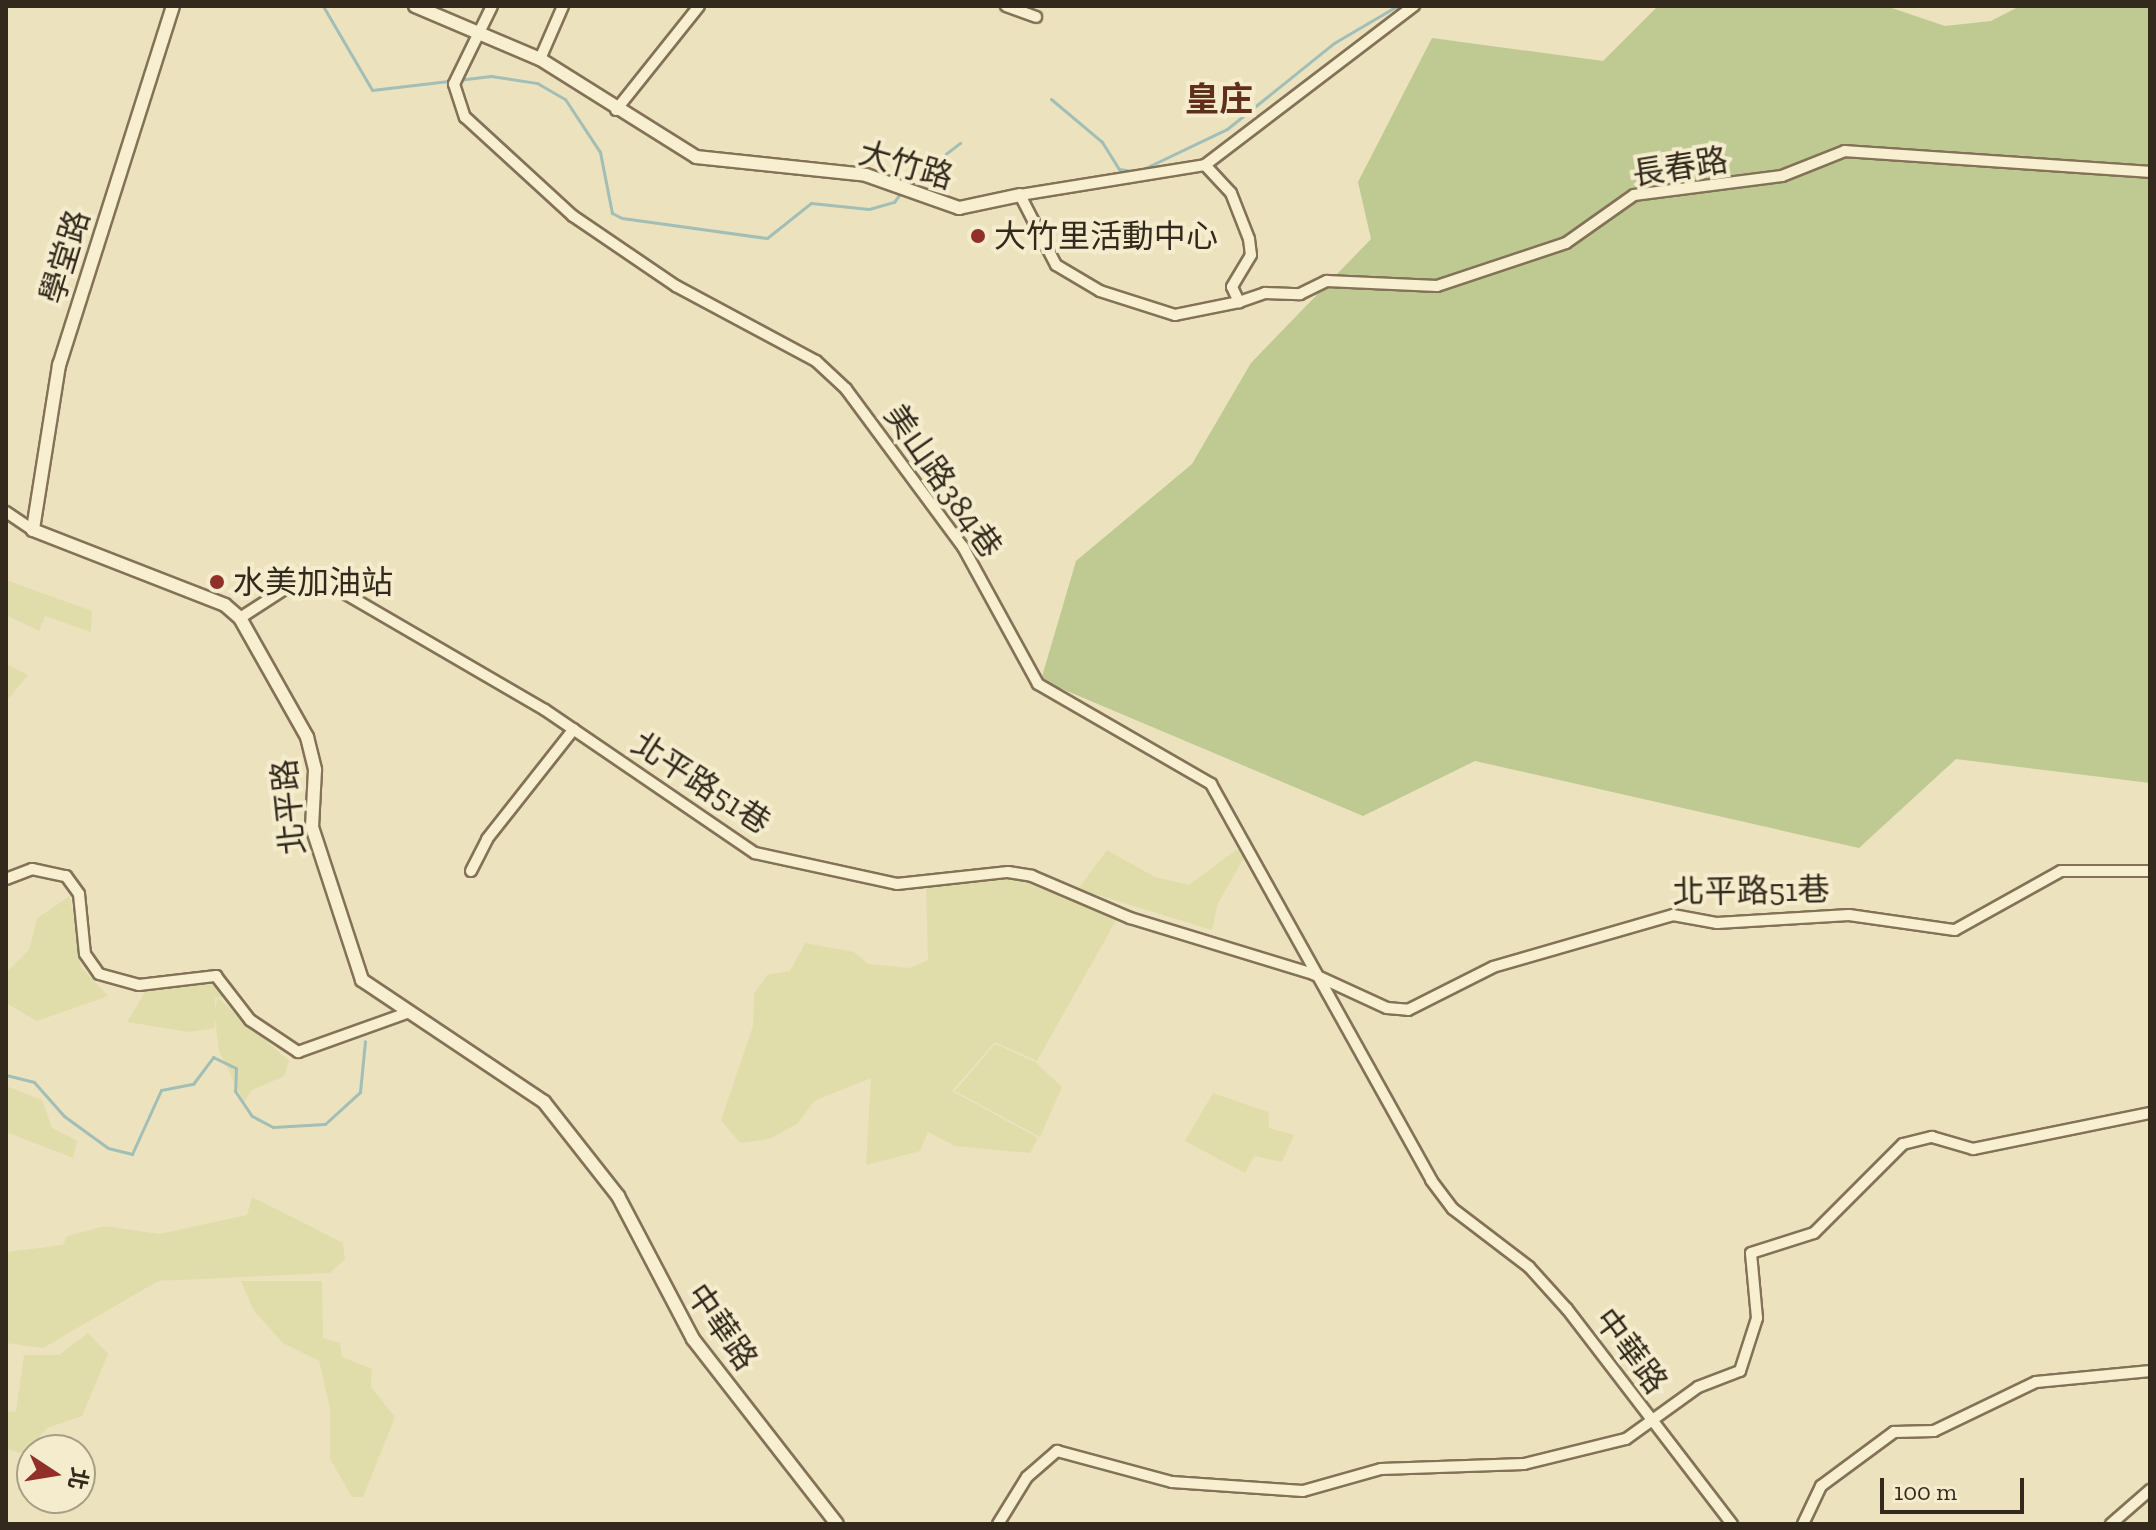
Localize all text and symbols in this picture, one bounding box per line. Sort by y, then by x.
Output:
district label: 皇庄 [1185,80,1253,120]
street label: 大竹路 [855,133,957,197]
street label: 長春路 [1630,141,1730,193]
street label: 學堂路 [33,205,97,309]
place label: 大竹里活動中心 [994,217,1218,255]
marker: 大竹里活動中心 [969,227,987,245]
street label: 美山路384巷 [876,397,1010,565]
place label: 水美加油站 [233,563,393,601]
marker: 水美加油站 [208,573,226,591]
street label: 北平路51巷 [625,724,777,842]
street label: 北平路 [265,757,313,857]
street label: 北平路51巷 [1672,870,1830,912]
street label: 中華路 [679,1277,765,1377]
street label: 中華路 [1587,1301,1675,1401]
north arrow [16,1434,96,1514]
scale bar [1884,1462,2028,1512]
text: 北 [63,1465,94,1492]
text: 100 m [1894,1477,1957,1506]

